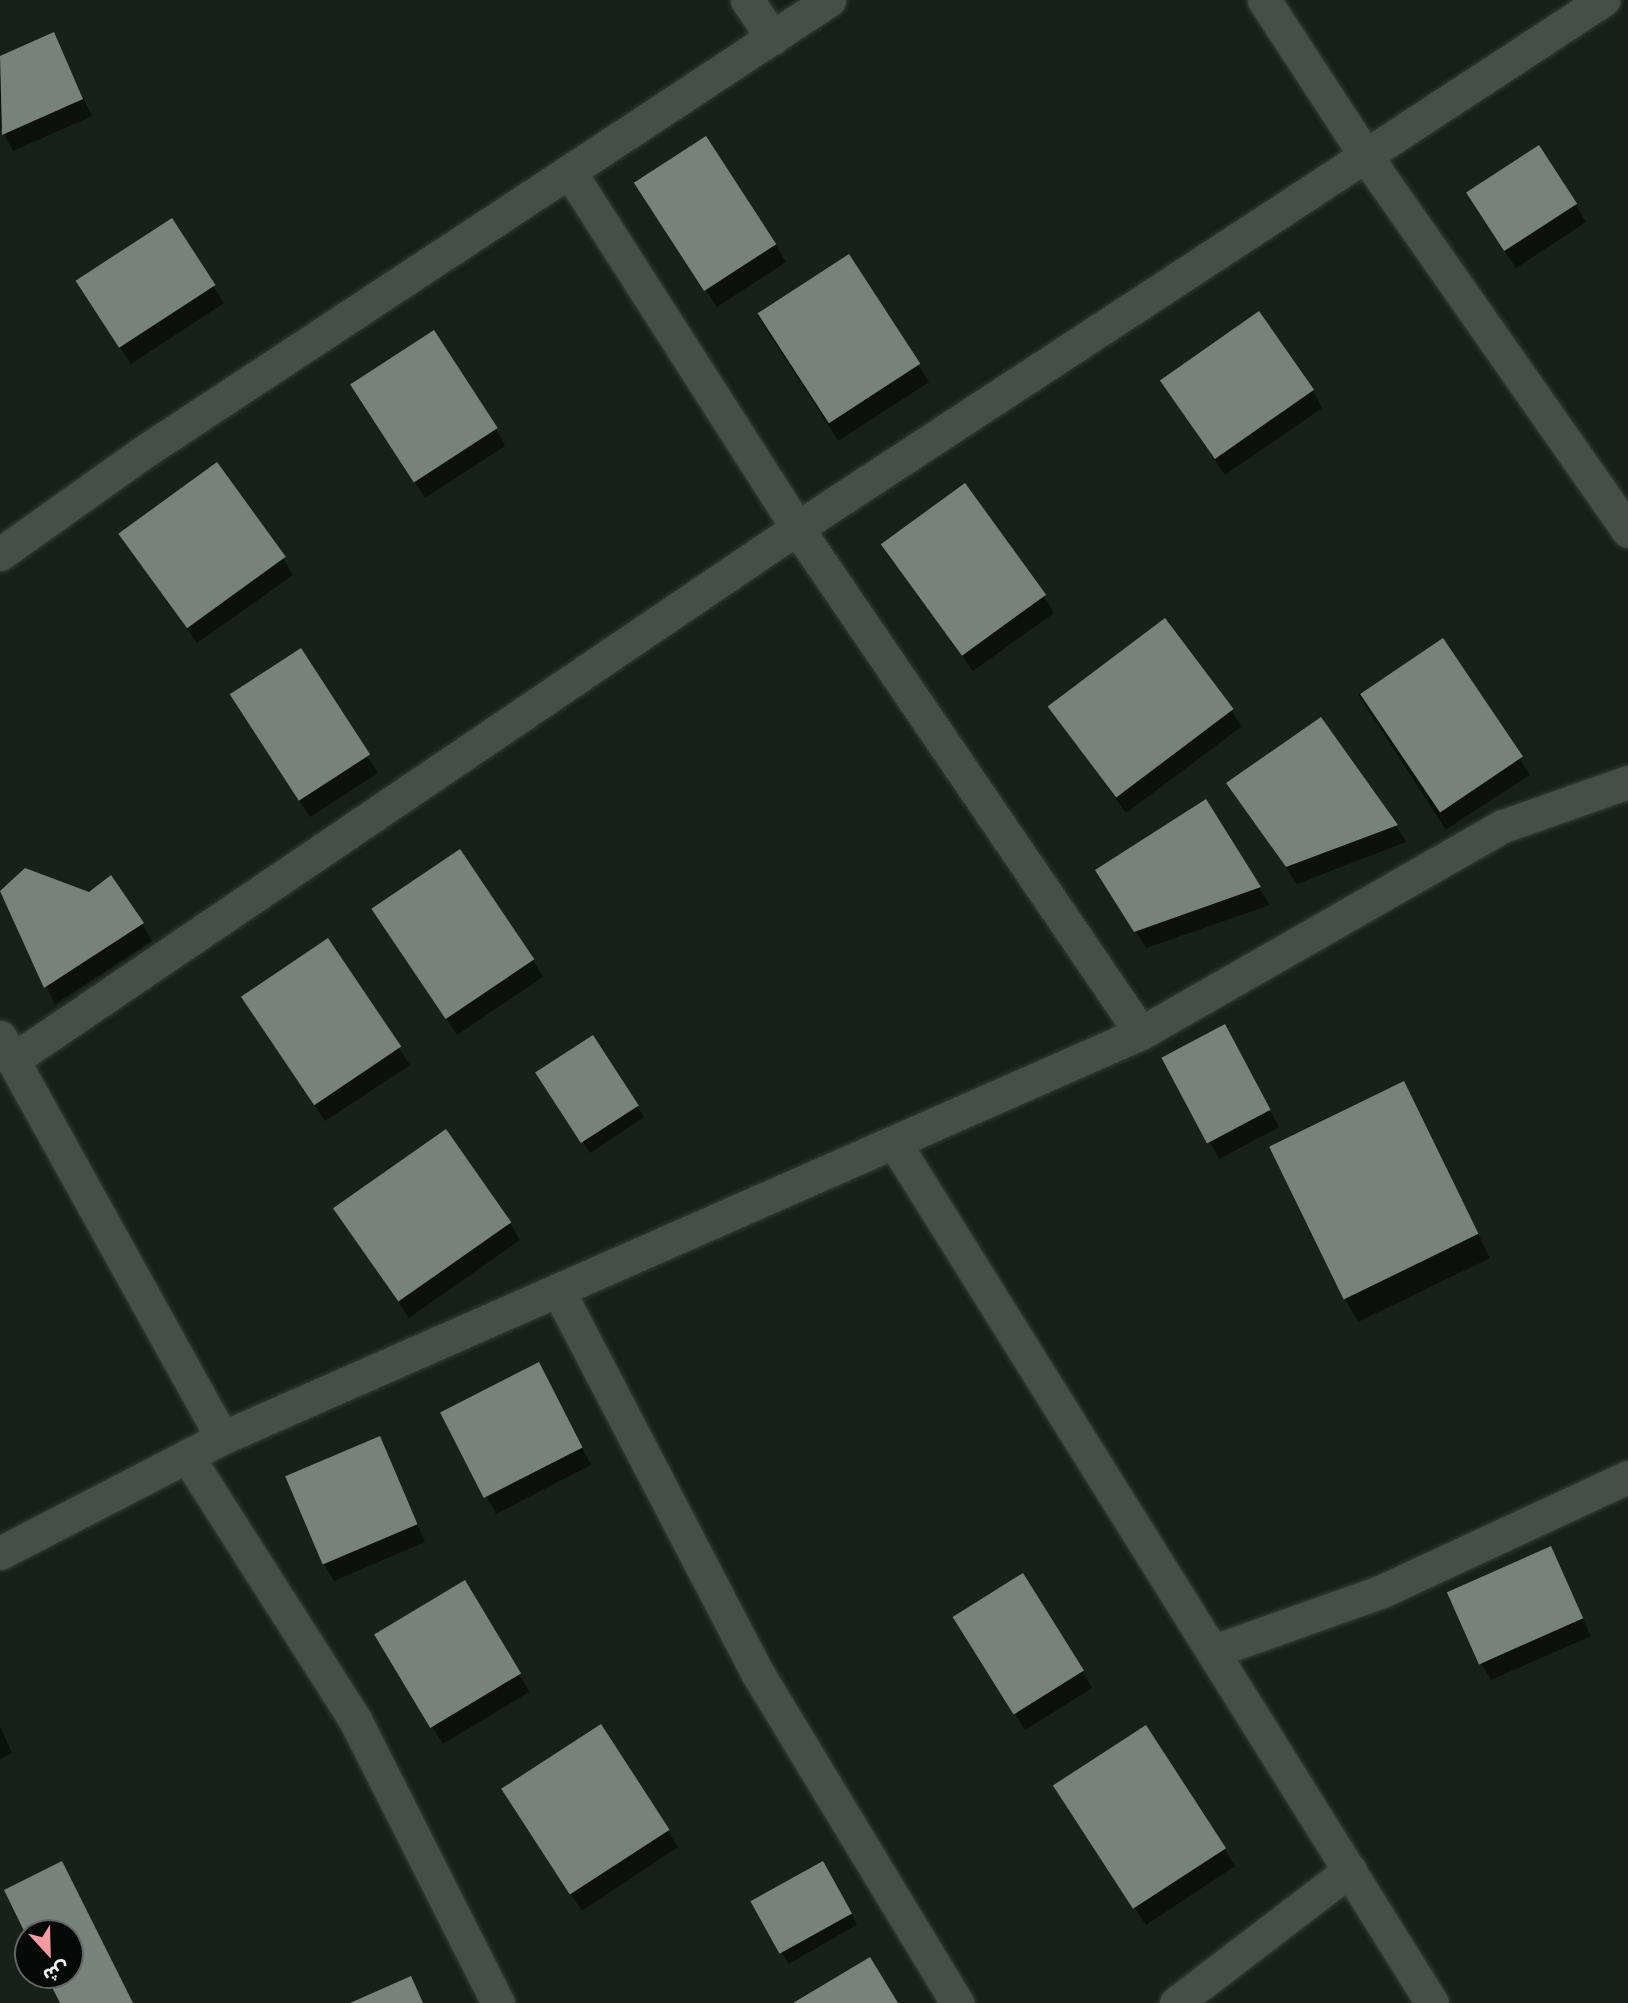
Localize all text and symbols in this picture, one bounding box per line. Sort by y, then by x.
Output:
north arrow [14,1919,84,1989]
text: ش [40,1957,73,1988]

